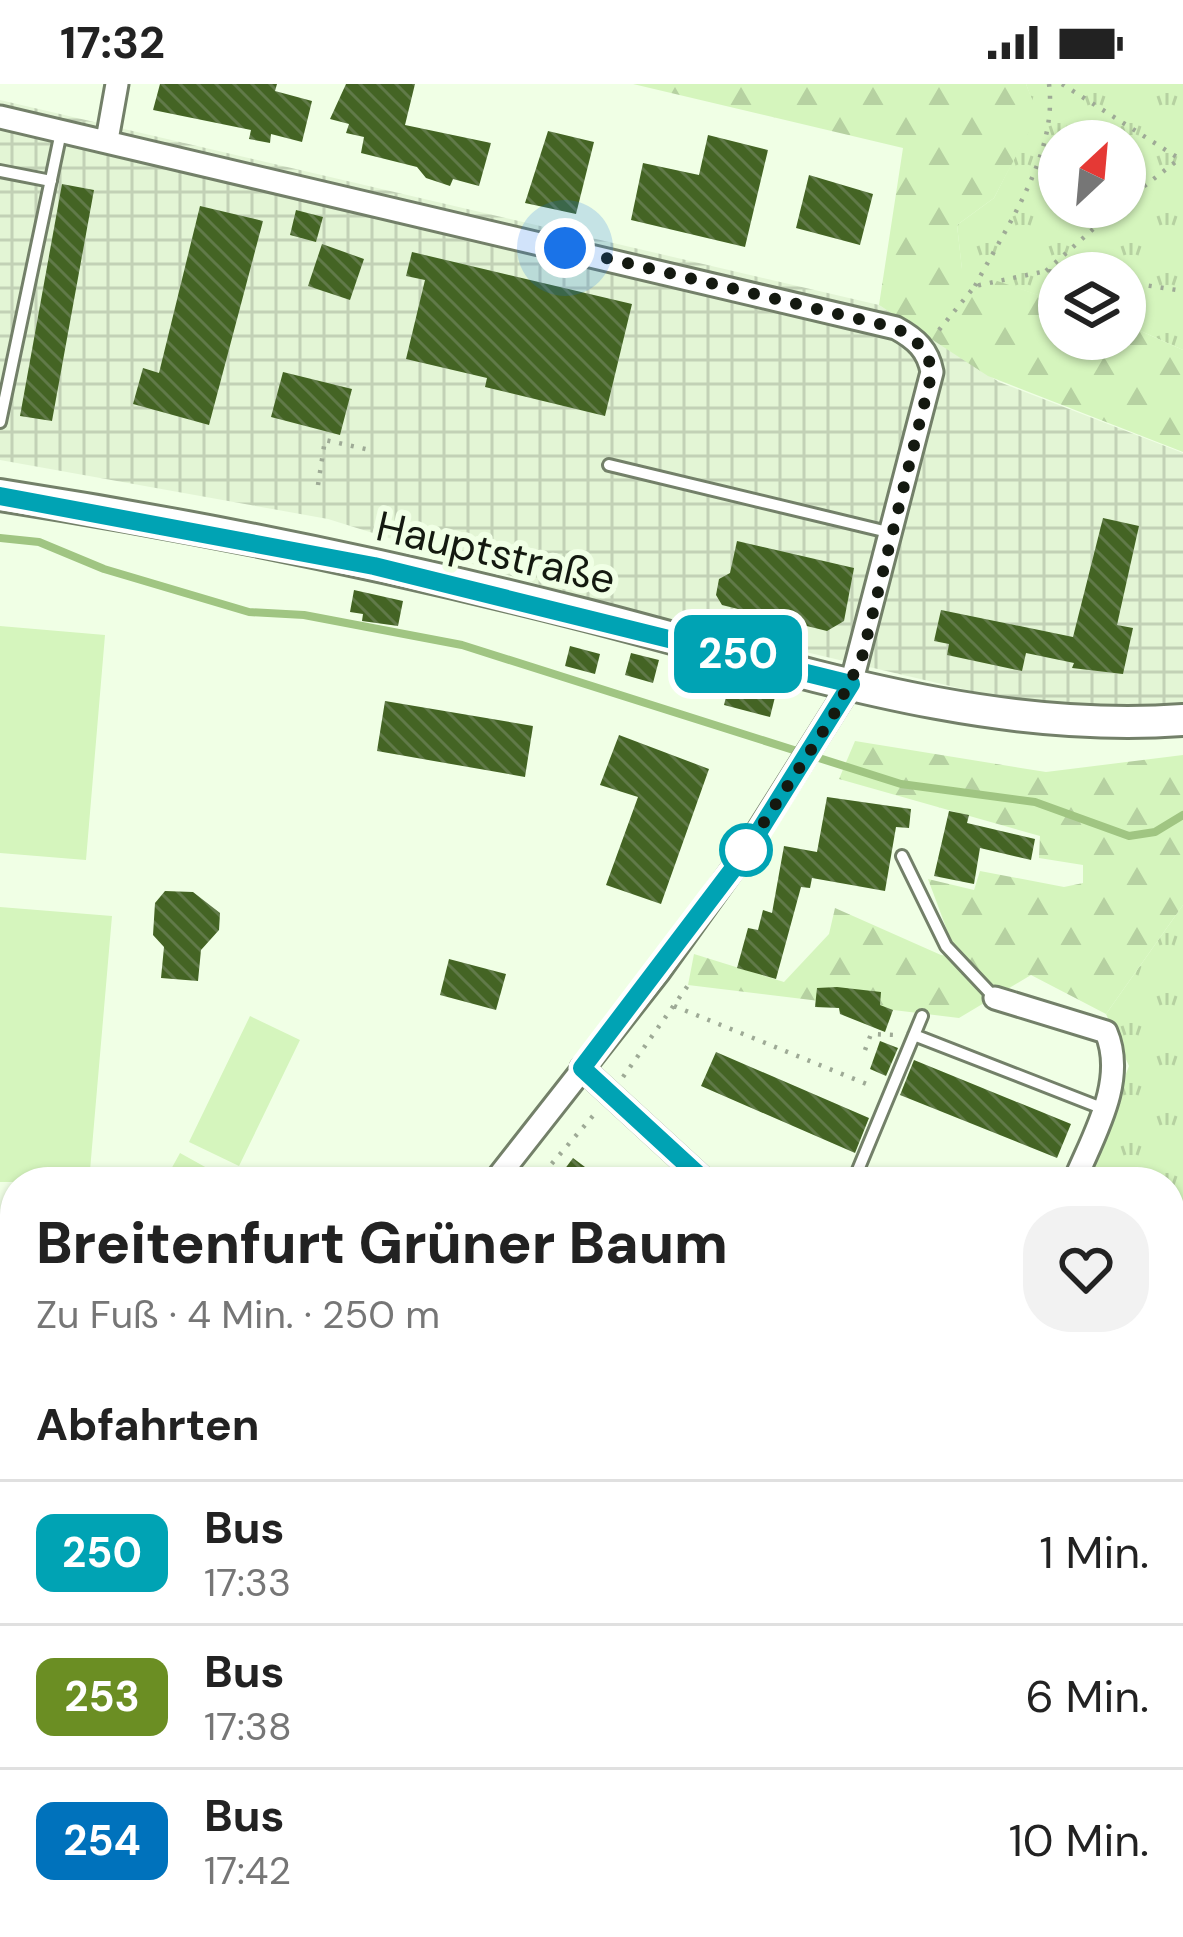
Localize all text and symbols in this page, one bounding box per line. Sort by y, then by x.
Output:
text: 17:32 [60,13,165,72]
north arrow [1038,120,1146,228]
map controls [1038,120,1146,360]
your location [535,218,595,278]
button: layers [1038,252,1146,360]
street label: Hauptstraße [371,498,621,607]
line badge: 250 [669,615,807,693]
text: 250 [698,626,778,681]
unlabelled marker [721,825,771,875]
text: Breitenfurt Grüner Baum [36,1206,728,1281]
button: heart [1023,1206,1149,1332]
text: Zu Fuß · 4 Min. · 250 m [36,1289,440,1340]
text: Abfahrten [36,1395,260,1454]
text: Bus [204,1498,284,1557]
text: 1 Min. [1040,1523,1149,1582]
text: 250 [62,1525,142,1580]
text: 17:33 [204,1557,291,1608]
text: Bus [204,1642,284,1701]
text: 6 Min. [1025,1667,1149,1726]
text: 253 [64,1669,140,1724]
text: 17:38 [204,1701,292,1752]
text: Bus [204,1786,284,1845]
text: 10 Min. [1009,1811,1149,1870]
text: 254 [63,1813,141,1868]
text: 17:42 [204,1845,291,1896]

